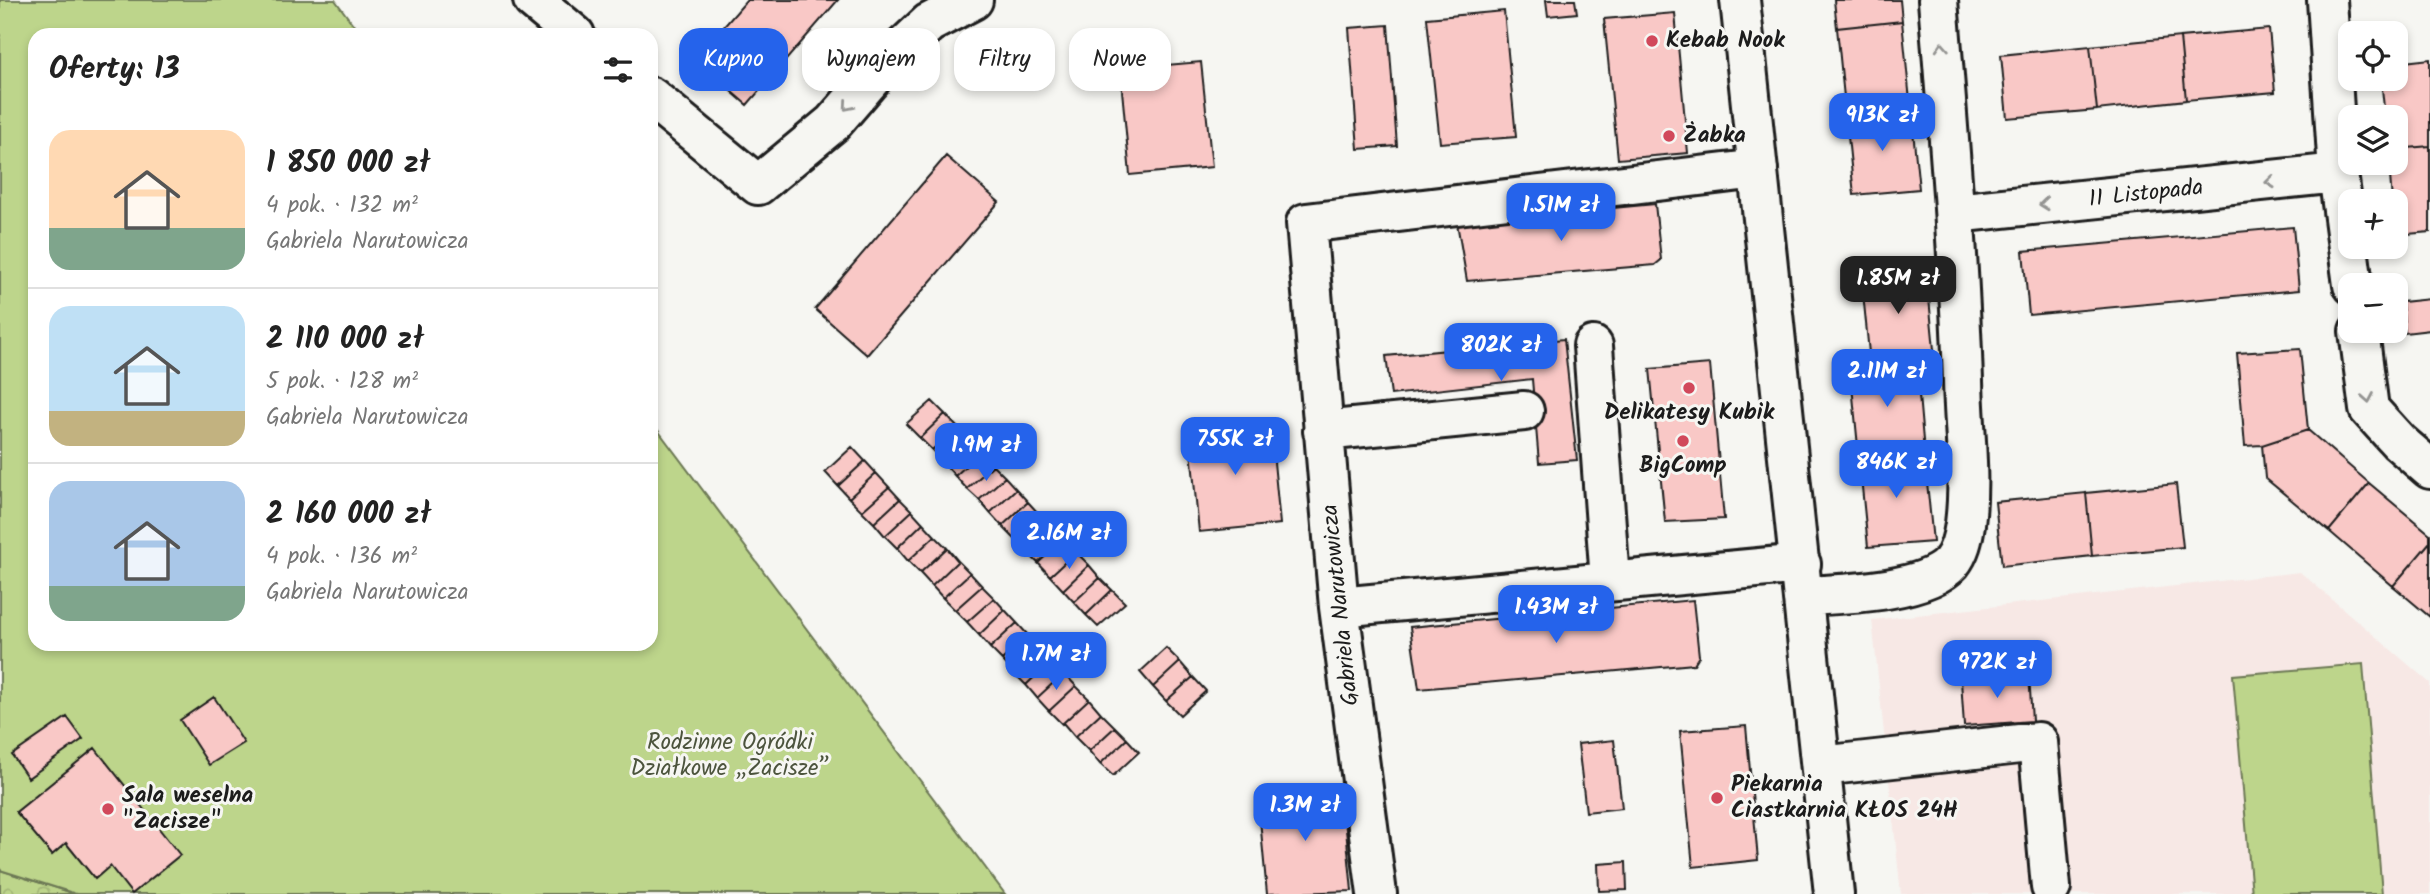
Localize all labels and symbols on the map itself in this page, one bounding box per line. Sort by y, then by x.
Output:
place label: Kebab Nook [1666,23,1785,59]
marker: Kebab Nook [1644,33,1660,49]
one-way arrow [1935,41,1950,52]
pin: 913K zł [1817,94,1947,153]
one-way arrow [844,98,856,111]
place label: Żabka [1683,118,1746,154]
marker: Żabka [1661,128,1677,144]
street label: 11 Listopada [2087,170,2205,218]
one-way arrow [2265,174,2276,189]
pin: 1.51M zł [1489,184,1633,243]
one-way arrow [2038,196,2049,211]
pin: 1.85M zł [1826,256,1970,316]
pin: 802K zł [1436,324,1566,383]
pin: 2.11M zł [1815,350,1959,409]
marker: Delikatesy Kubik [1681,380,1697,396]
one-way arrow [2360,392,2375,404]
place label: Delikatesy Kubik [1604,395,1775,431]
pin: 755K zł [1170,418,1300,477]
pin: 1.9M zł [921,424,1051,483]
marker: BigComp [1675,433,1691,449]
pin: 846K zł [1831,440,1961,500]
place label: BigComp [1639,448,1727,484]
street label: Gabriela Narutowicza [1313,502,1369,708]
pin: 2.16M zł [997,512,1141,571]
pin: 1.43M zł [1484,586,1628,645]
pin: 1.7M zł [991,632,1121,692]
pin: 972K zł [1932,640,2062,700]
park label: Rodzinne Ogródki Działkowe „Zacisze” [630,725,830,787]
place label: Piekarnia Ciastkarnia KŁOS 24H [1731,767,1958,829]
place label: Sala weselna "Zacisze" [122,778,254,840]
pin: 1.3M zł [1240,784,1370,843]
marker: Piekarnia Ciastkarnia KŁOS 24H [1709,790,1725,806]
marker: Sala weselna "Zacisze" [100,801,116,817]

